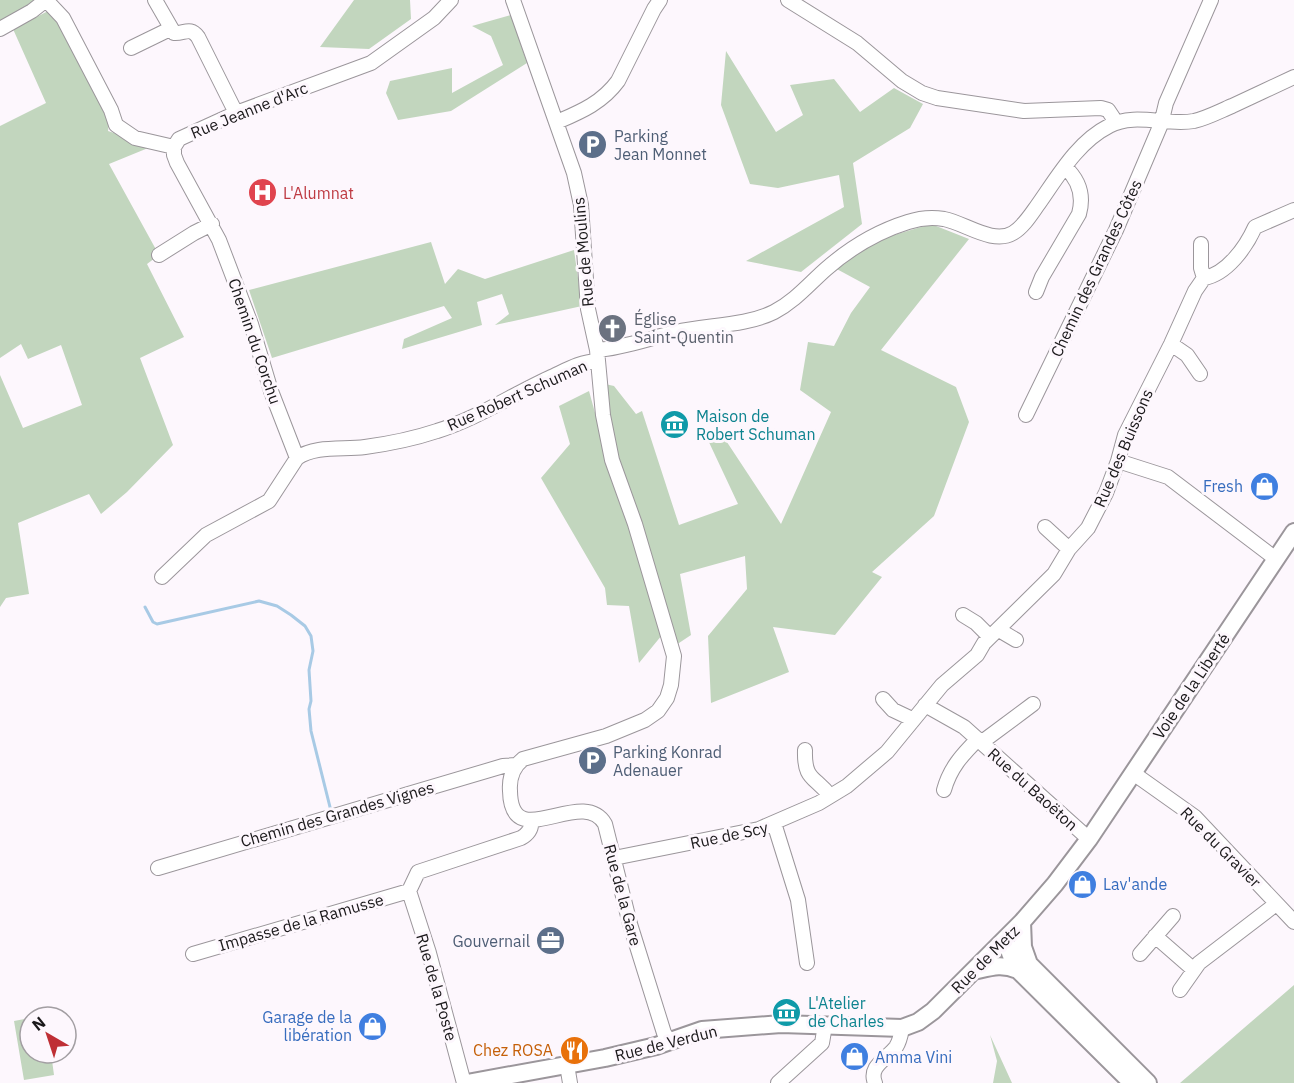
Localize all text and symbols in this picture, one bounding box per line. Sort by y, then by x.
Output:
street label: Rue Jeanne d'Arc [188,77,310,143]
place label: Parking Jean Monnet [614,126,707,164]
parking icon: Parking Jean Monnet [577,129,609,161]
street label: Chemin des Grandes Côtes [1046,176,1146,360]
hospital icon: L'Alumnat [246,177,278,209]
place label: L'Alumnat [283,183,354,203]
street label: Rue de Moulins [568,196,598,308]
street label: Chemin du Corchu [224,275,286,407]
place label: Église Saint-Quentin [634,308,734,347]
church icon: Église Saint-Quentin [597,312,629,344]
street label: Rue Robert Schuman [444,355,590,435]
street label: Rue des Buissons [1089,386,1157,510]
place label: Maison de Robert Schuman [696,406,815,444]
museum icon: Maison de Robert Schuman [659,409,691,441]
shop icon: Fresh [1248,470,1280,502]
place label: Fresh [1203,476,1243,496]
street label: Voie de la Liberté [1148,629,1234,743]
place label: Parking Konrad Adenauer [613,742,722,780]
street label: Rue du Baoëton [984,743,1082,835]
parking icon: Parking Konrad Adenauer [576,745,608,777]
street label: Chemin des Grandes Vignes [238,777,436,851]
street label: Rue du Gravier [1176,802,1266,892]
street label: Rue de Scy [688,817,770,853]
street label: Rue de la Gare [600,842,646,948]
shop icon: Lav'ande [1066,868,1098,900]
place label: Lav'ande [1103,874,1167,894]
street label: Impasse de la Ramusse [216,889,386,955]
street label: Rue de Metz [947,921,1023,997]
office icon: Gouvernail [535,925,567,957]
street label: Rue de la Poste [412,931,462,1043]
place label: Gouvernail [452,931,530,951]
place label: L'Atelier de Charles [808,993,884,1031]
museum icon: L'Atelier de Charles [771,996,803,1028]
north arrow [18,1005,78,1065]
place label: Garage de la libération [262,1007,352,1045]
shop icon: Garage de la libération [357,1010,389,1042]
text: N [28,1012,49,1035]
street label: Rue de Verdun [613,1021,719,1065]
restaurant icon: Chez ROSA [558,1034,590,1066]
place label: Chez ROSA [473,1040,553,1060]
shop icon: Amma Vini [838,1041,870,1073]
place label: Amma Vini [875,1047,952,1067]

